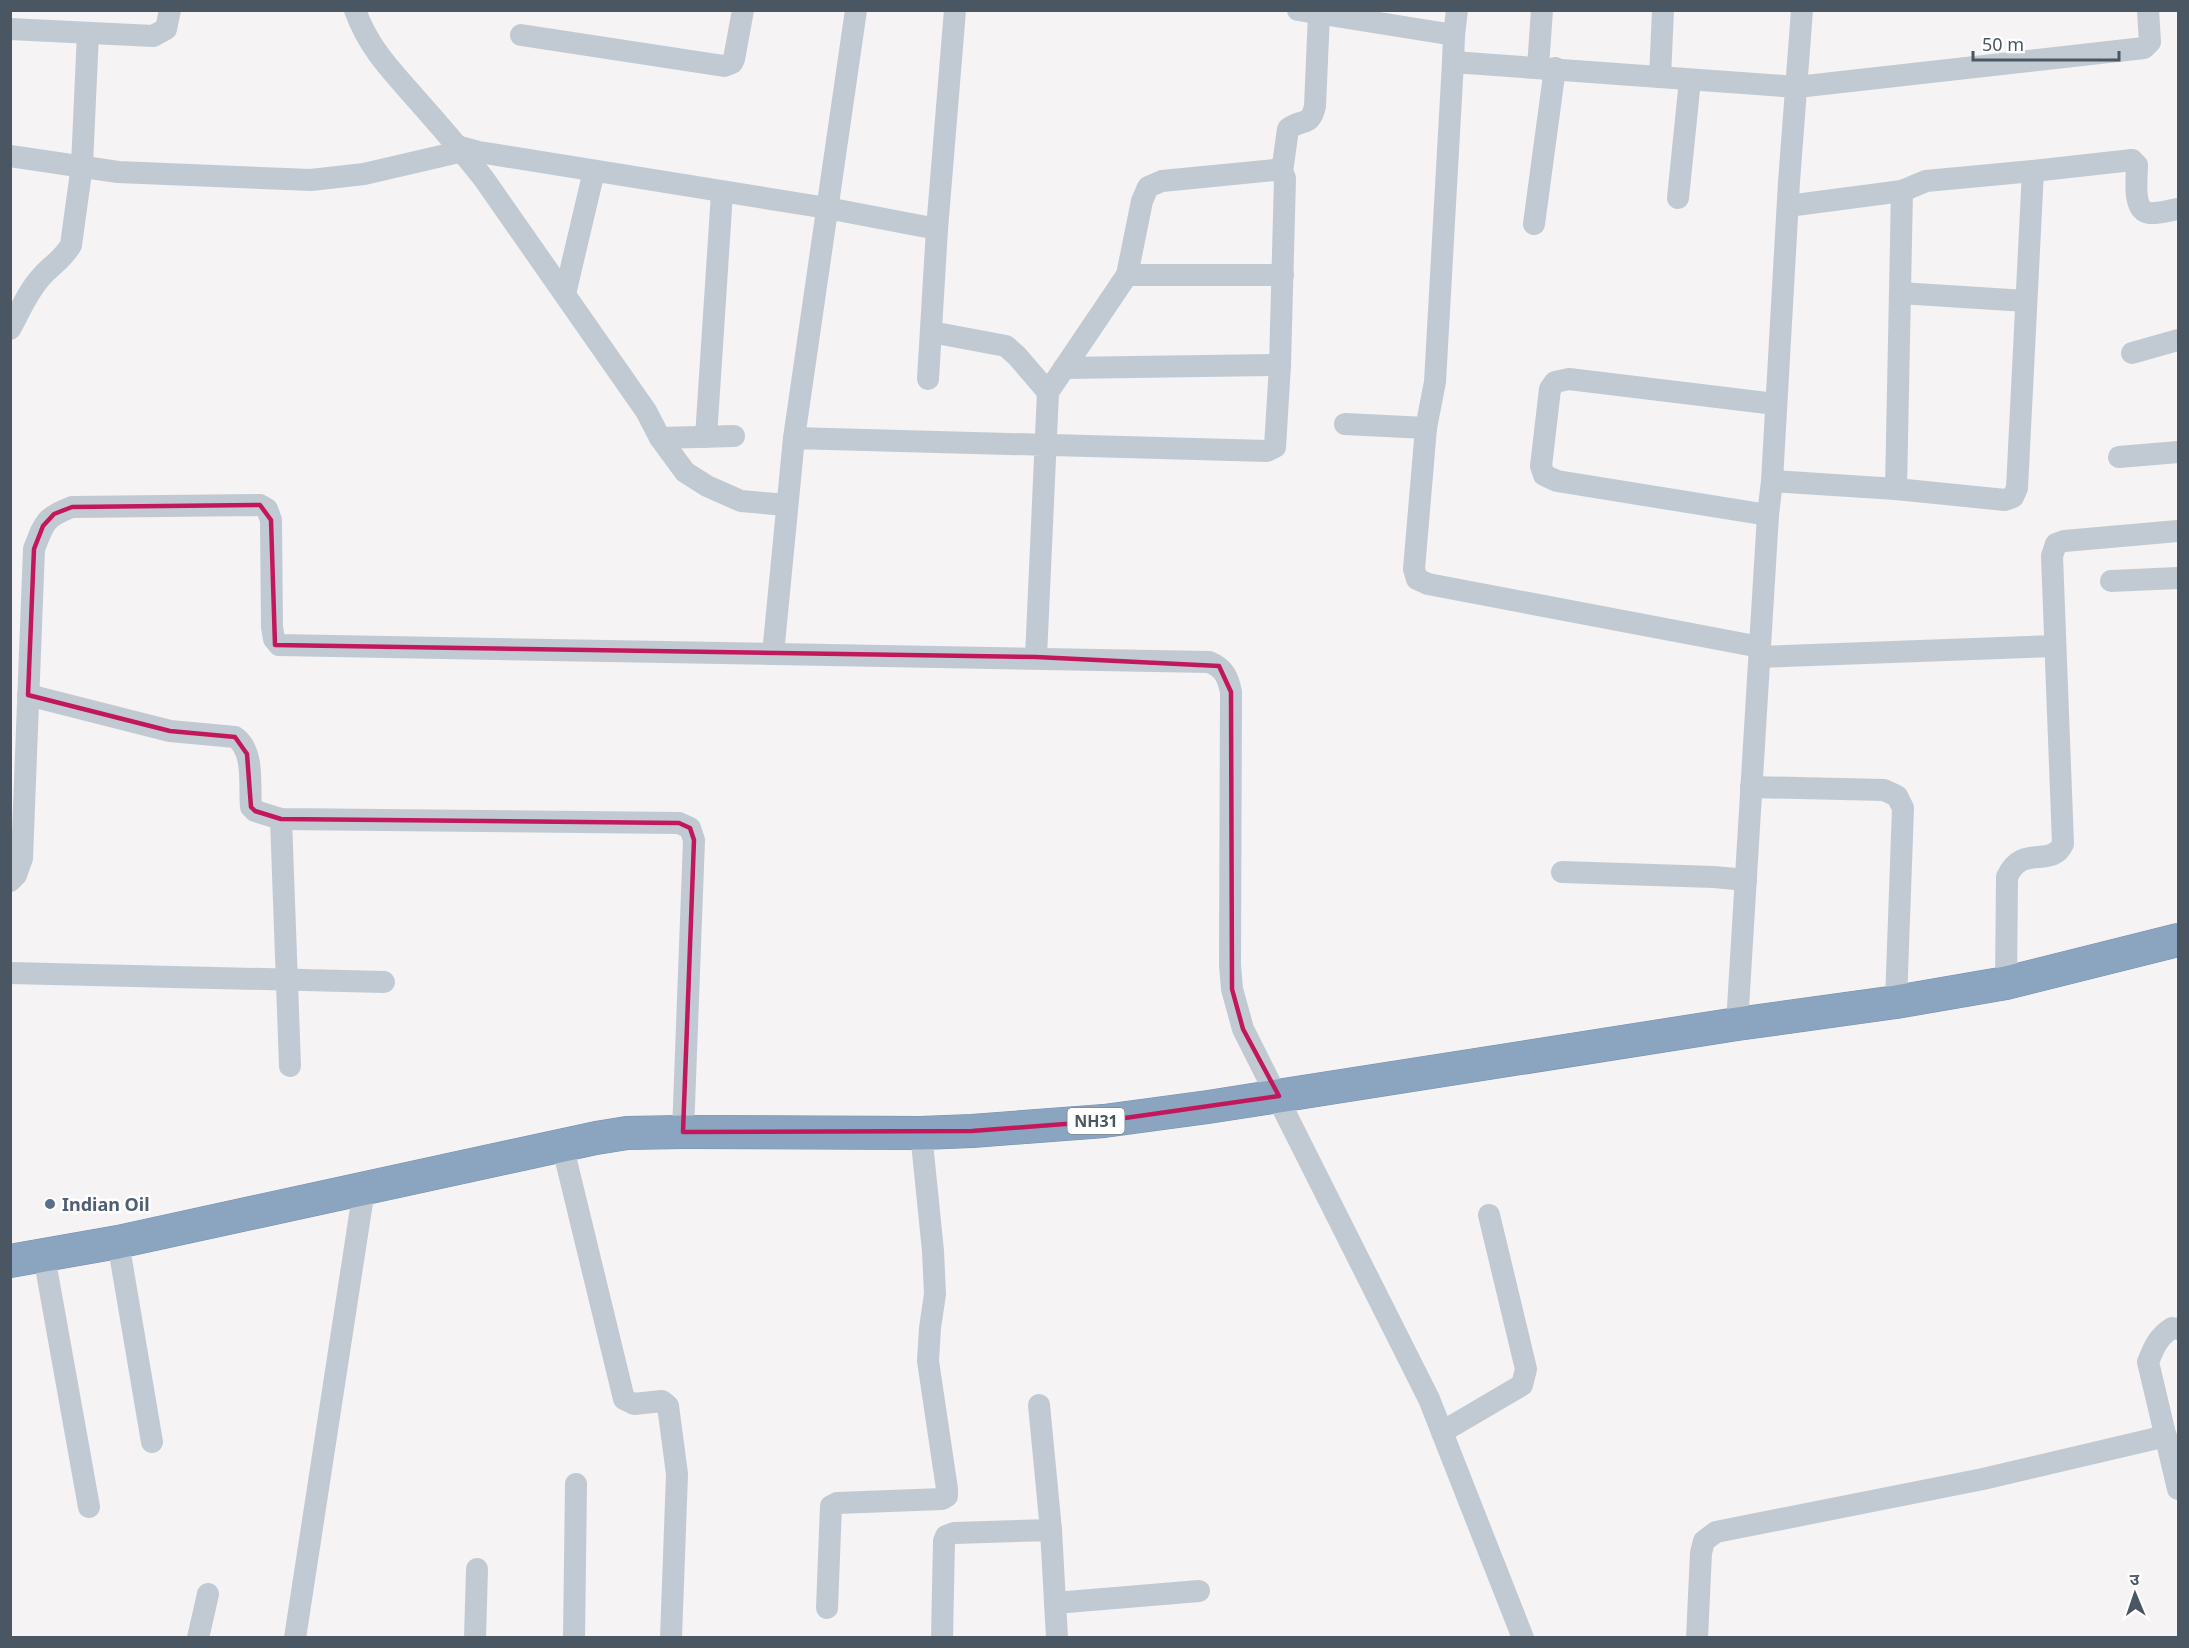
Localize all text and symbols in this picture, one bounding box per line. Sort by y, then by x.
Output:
scale bar [1973,24,2118,62]
text: 50 m [1982,32,2024,56]
road number: NH31 [1068,1108,1124,1134]
place label: Indian Oil [62,1192,150,1216]
marker: Indian Oil [43,1197,57,1211]
north arrow [2105,1564,2165,1624]
text: उ [2129,1568,2140,1590]

